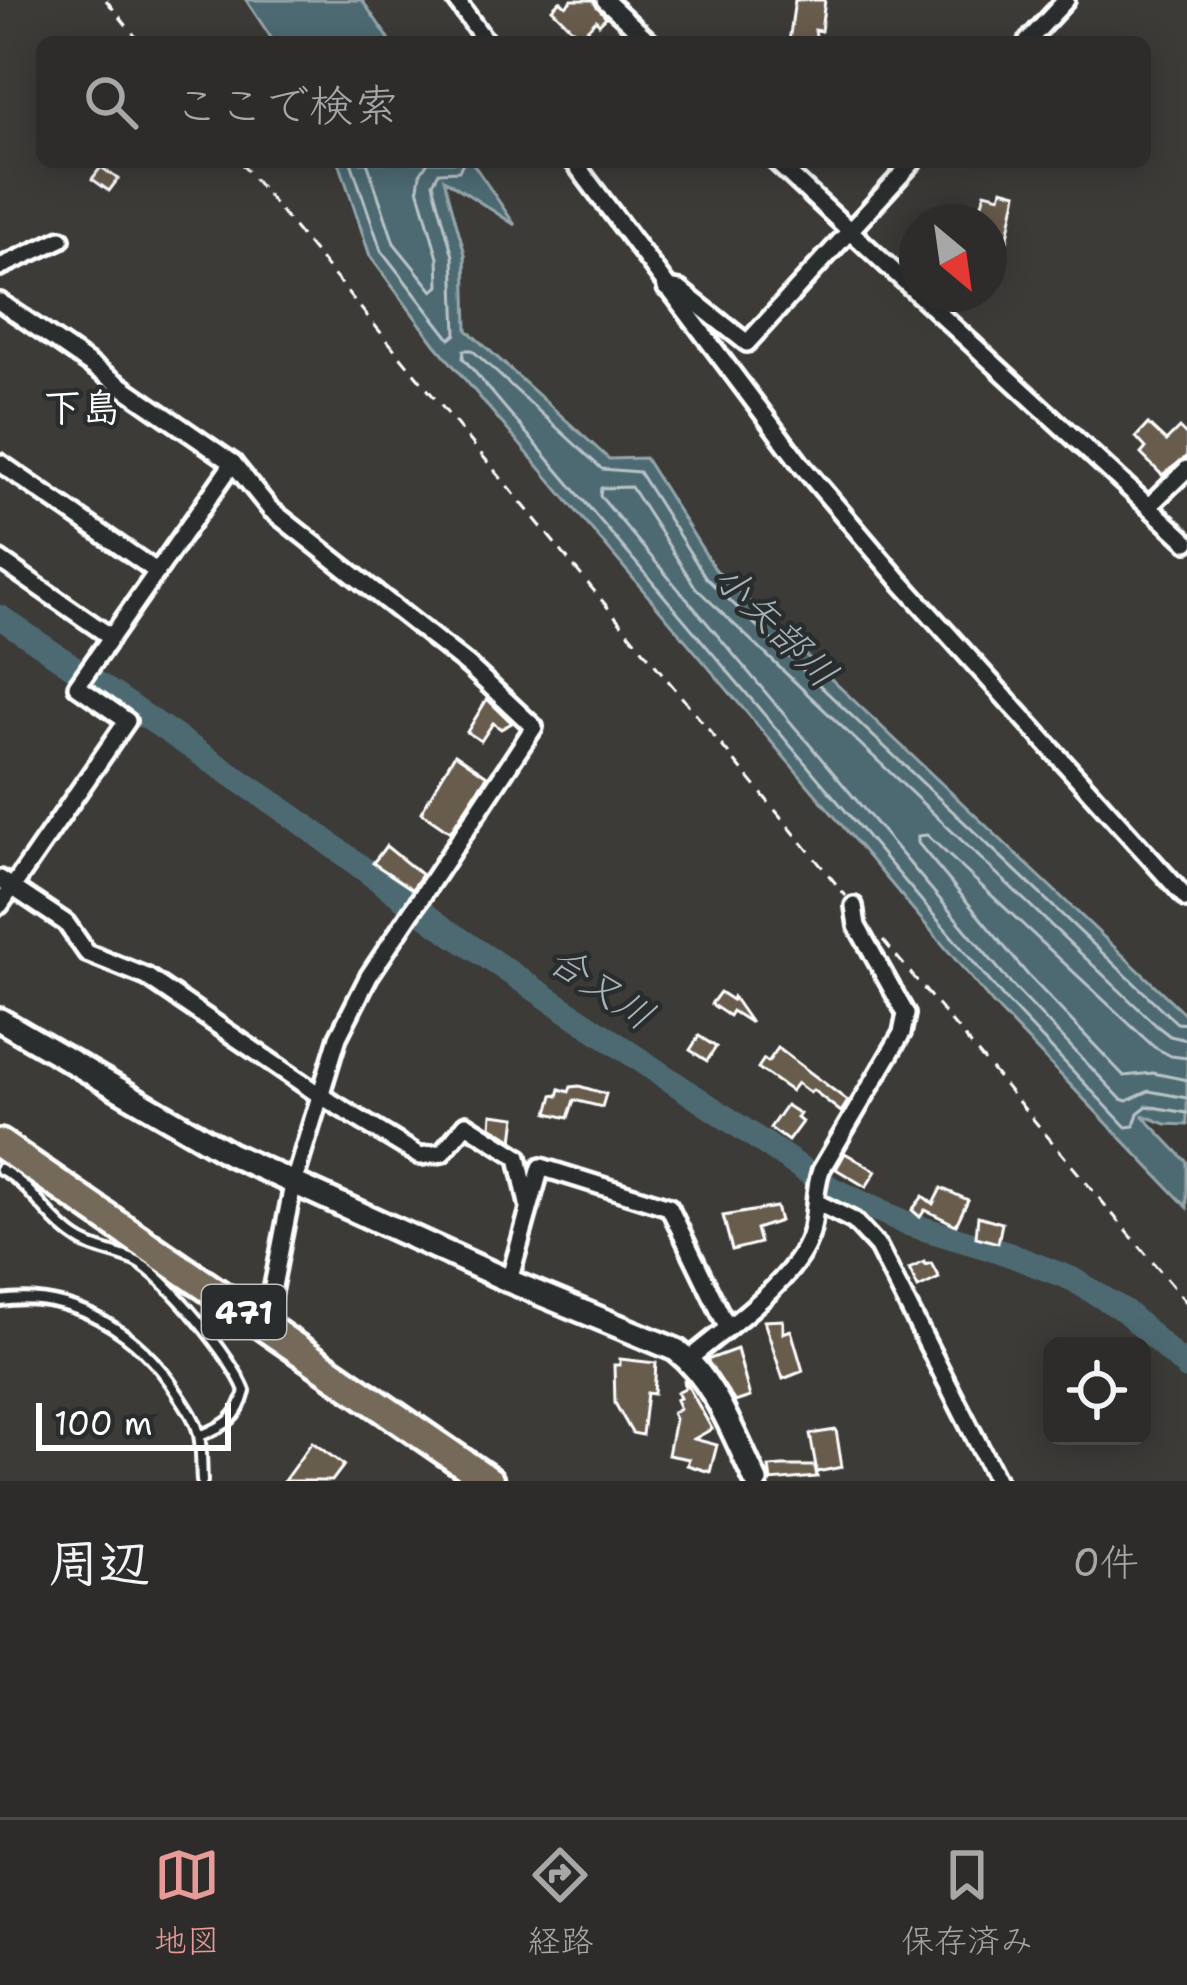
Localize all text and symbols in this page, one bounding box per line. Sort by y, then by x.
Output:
search box [36,36,1151,168]
icon: search [78,69,144,135]
text: ここで検索 [174,75,399,135]
north arrow [899,204,1007,312]
district label: 下島 [43,381,121,433]
water label: 小矢部川 [702,551,850,699]
water label: 合又川 [539,933,665,1041]
road number: 471 [202,1285,286,1339]
map controls [1043,1337,1151,1445]
button: locate [1043,1337,1151,1445]
scale bar [36,1397,231,1450]
text: 100 m [54,1401,153,1446]
text: 周辺 [48,1529,150,1597]
text: 0件 [1073,1536,1139,1588]
tab: 地図 [154,1842,220,1963]
tab: 経路 [527,1842,593,1963]
tab: 保存済み [901,1842,1033,1963]

